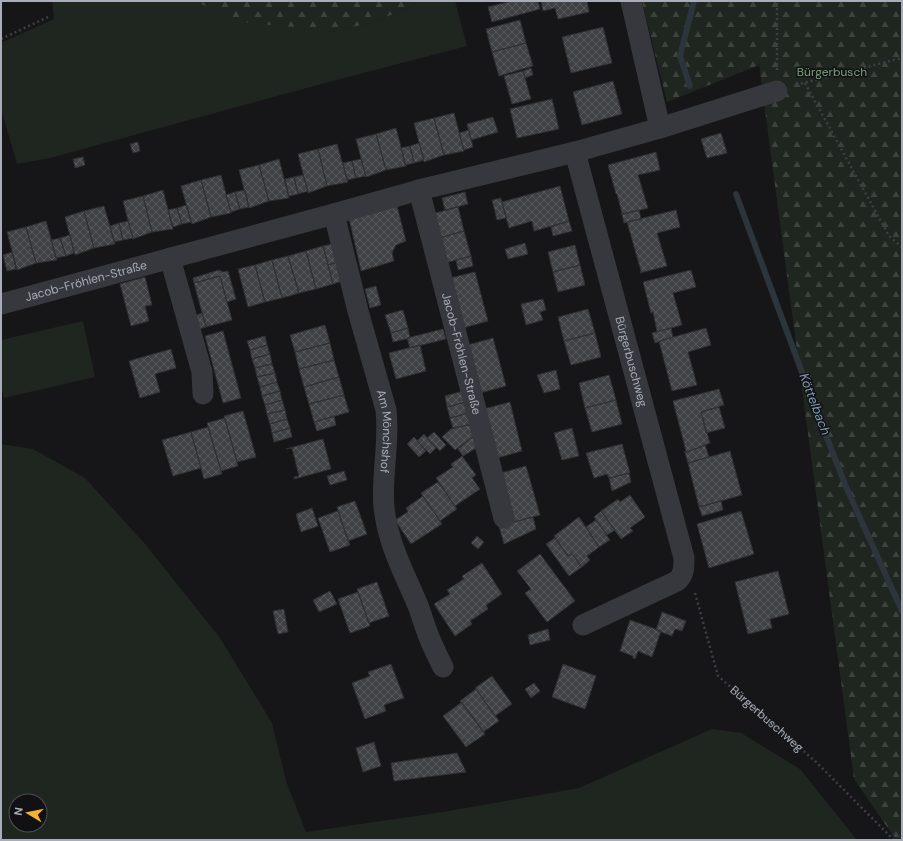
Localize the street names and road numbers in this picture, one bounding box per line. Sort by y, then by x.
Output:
street label: Jacob-Fröhlen-Straße [23,257,149,305]
street label: Jacob-Fröhlen-Straße [438,291,485,416]
street label: Bürgerbuschweg [612,315,651,409]
street label: Am Mönchshof [373,388,395,474]
street label: Bürgerbuschweg [727,682,807,756]

